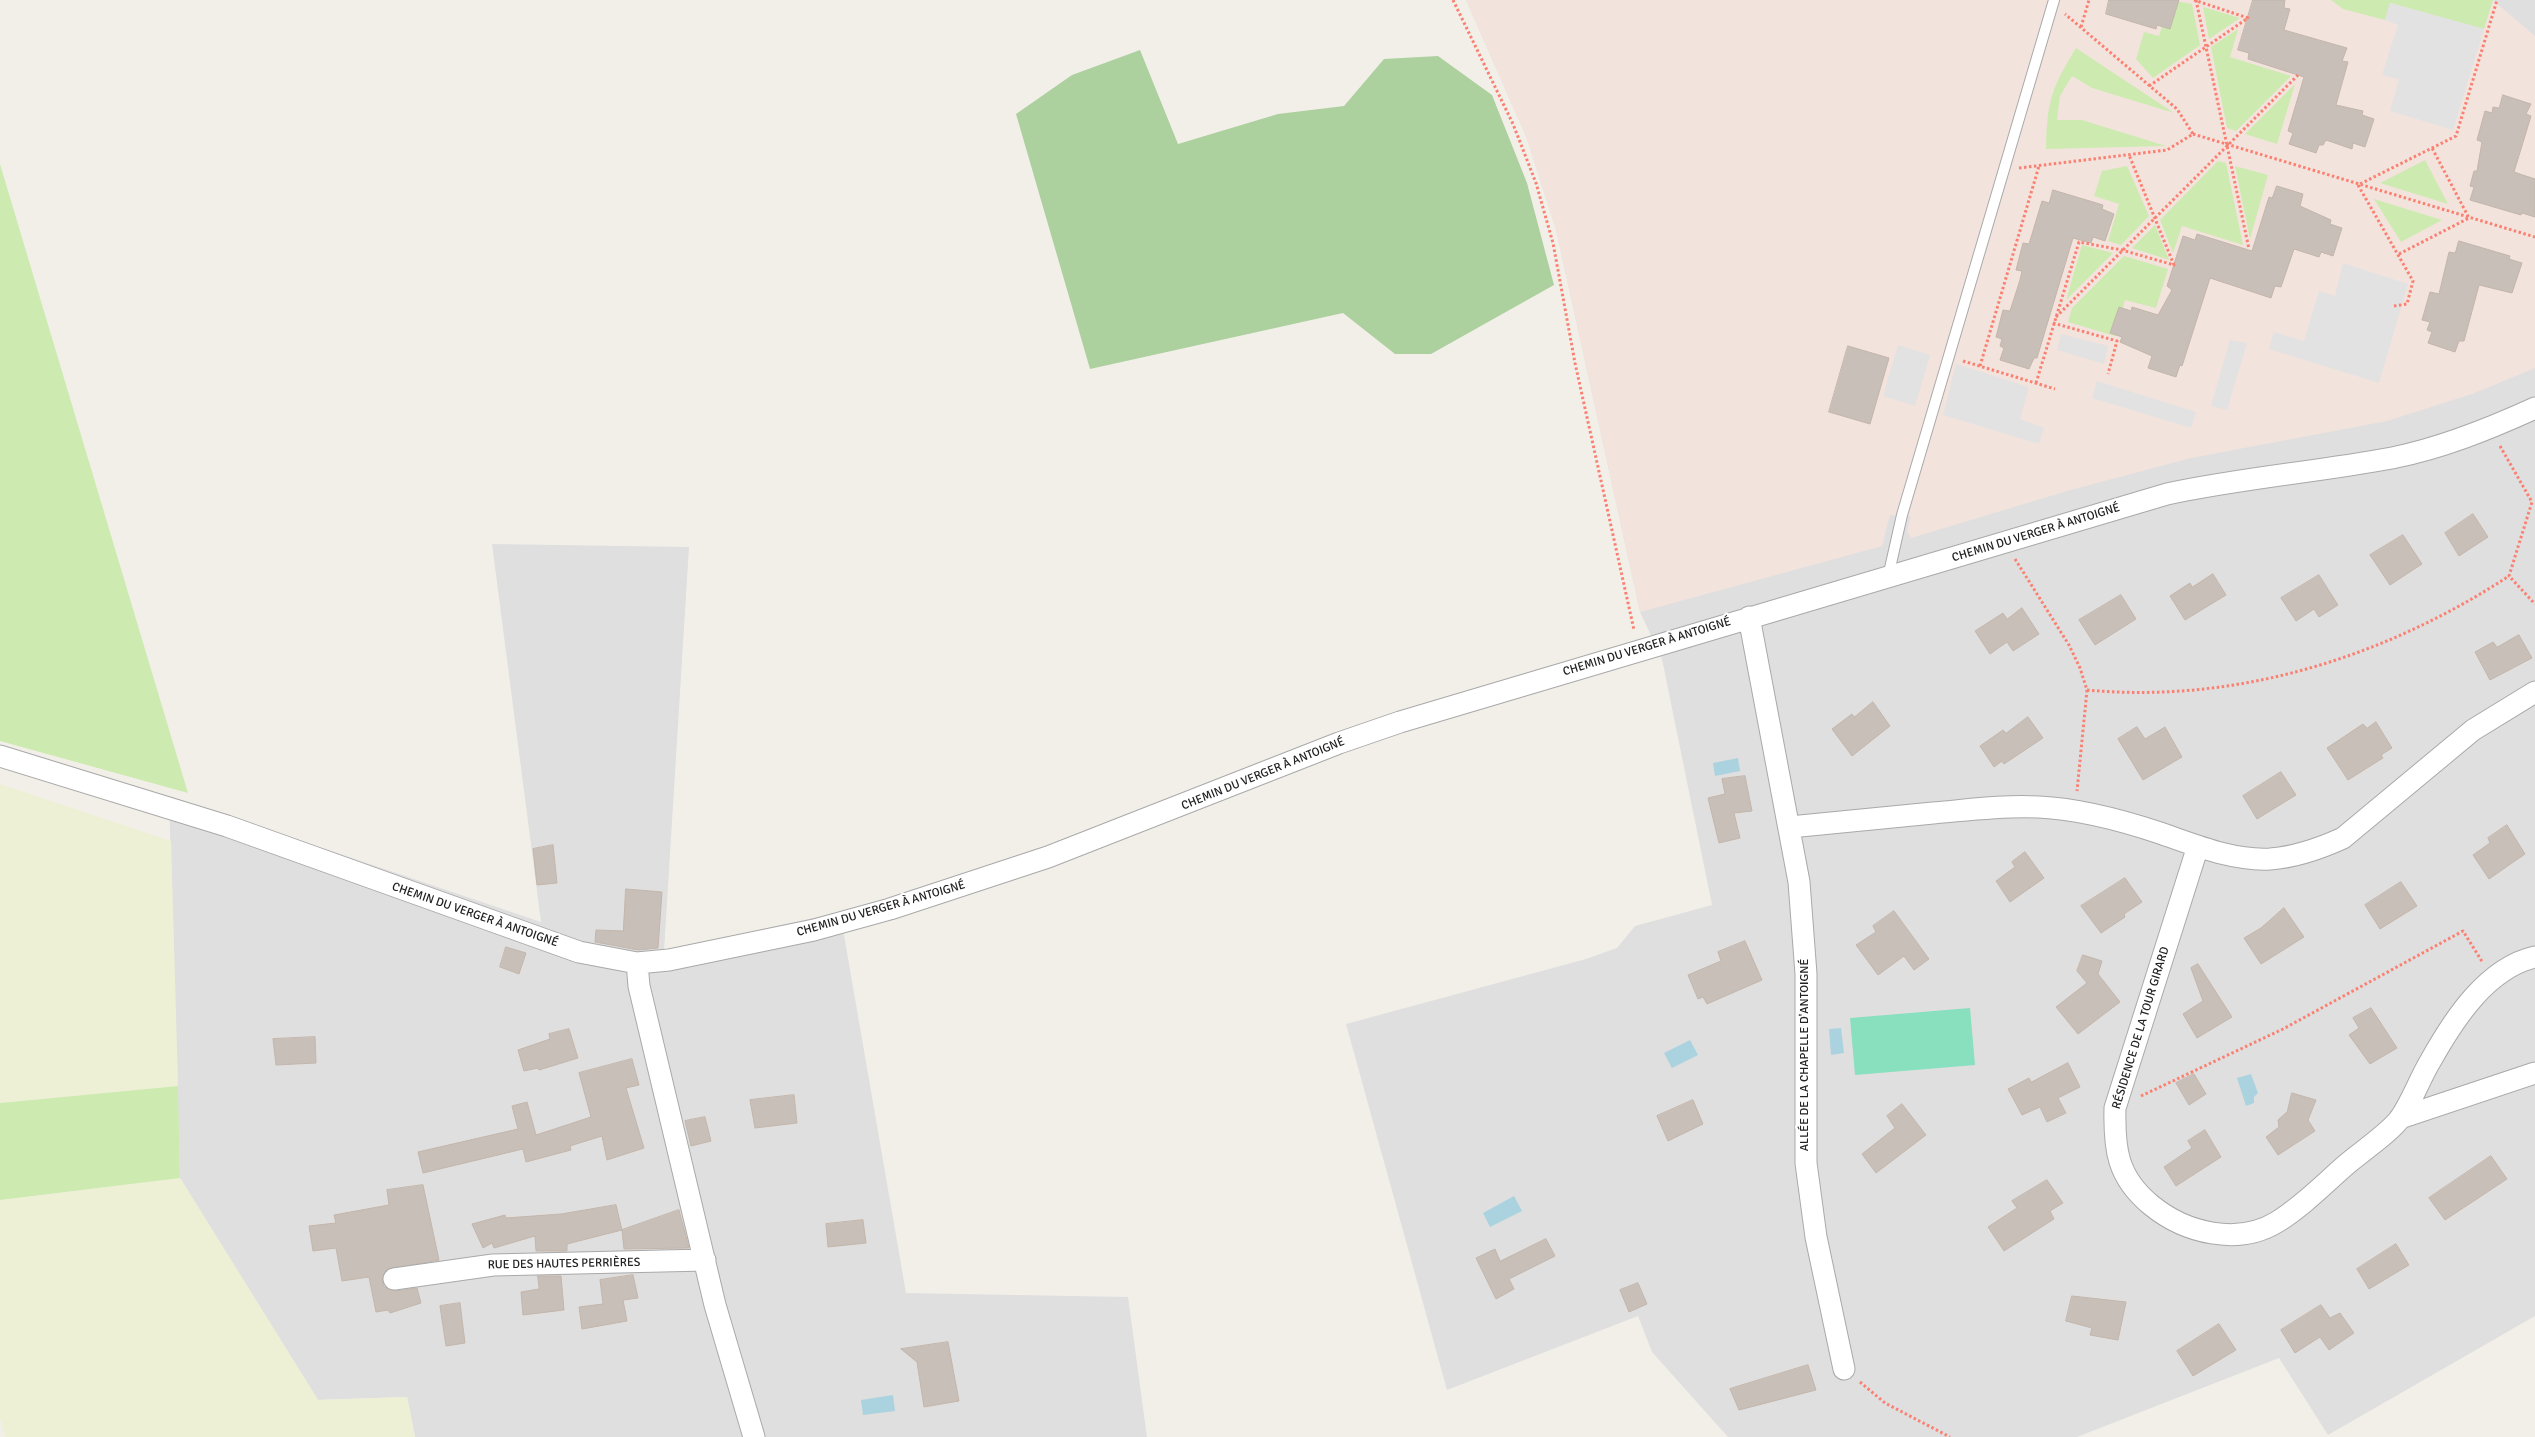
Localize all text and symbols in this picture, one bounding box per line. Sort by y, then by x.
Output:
street label: CHEMIN DU VERGER À ANTOIGNÉ [1950,501,2122,565]
street label: CHEMIN DU VERGER À ANTOIGNÉ [1561,615,1733,679]
street label: CHEMIN DU VERGER À ANTOIGNÉ [1179,735,1347,813]
street label: CHEMIN DU VERGER À ANTOIGNÉ [795,878,967,940]
street label: CHEMIN DU VERGER À ANTOIGNÉ [390,880,560,950]
street label: RÉSIDENCE DE LA TOUR GIRARD [2109,945,2173,1111]
street label: ALLÉE DE LA CHAPELLE D'ANTOIGNÉ [1798,959,1812,1151]
street label: RUE DES HAUTES PERRIÈRES [488,1255,640,1273]

